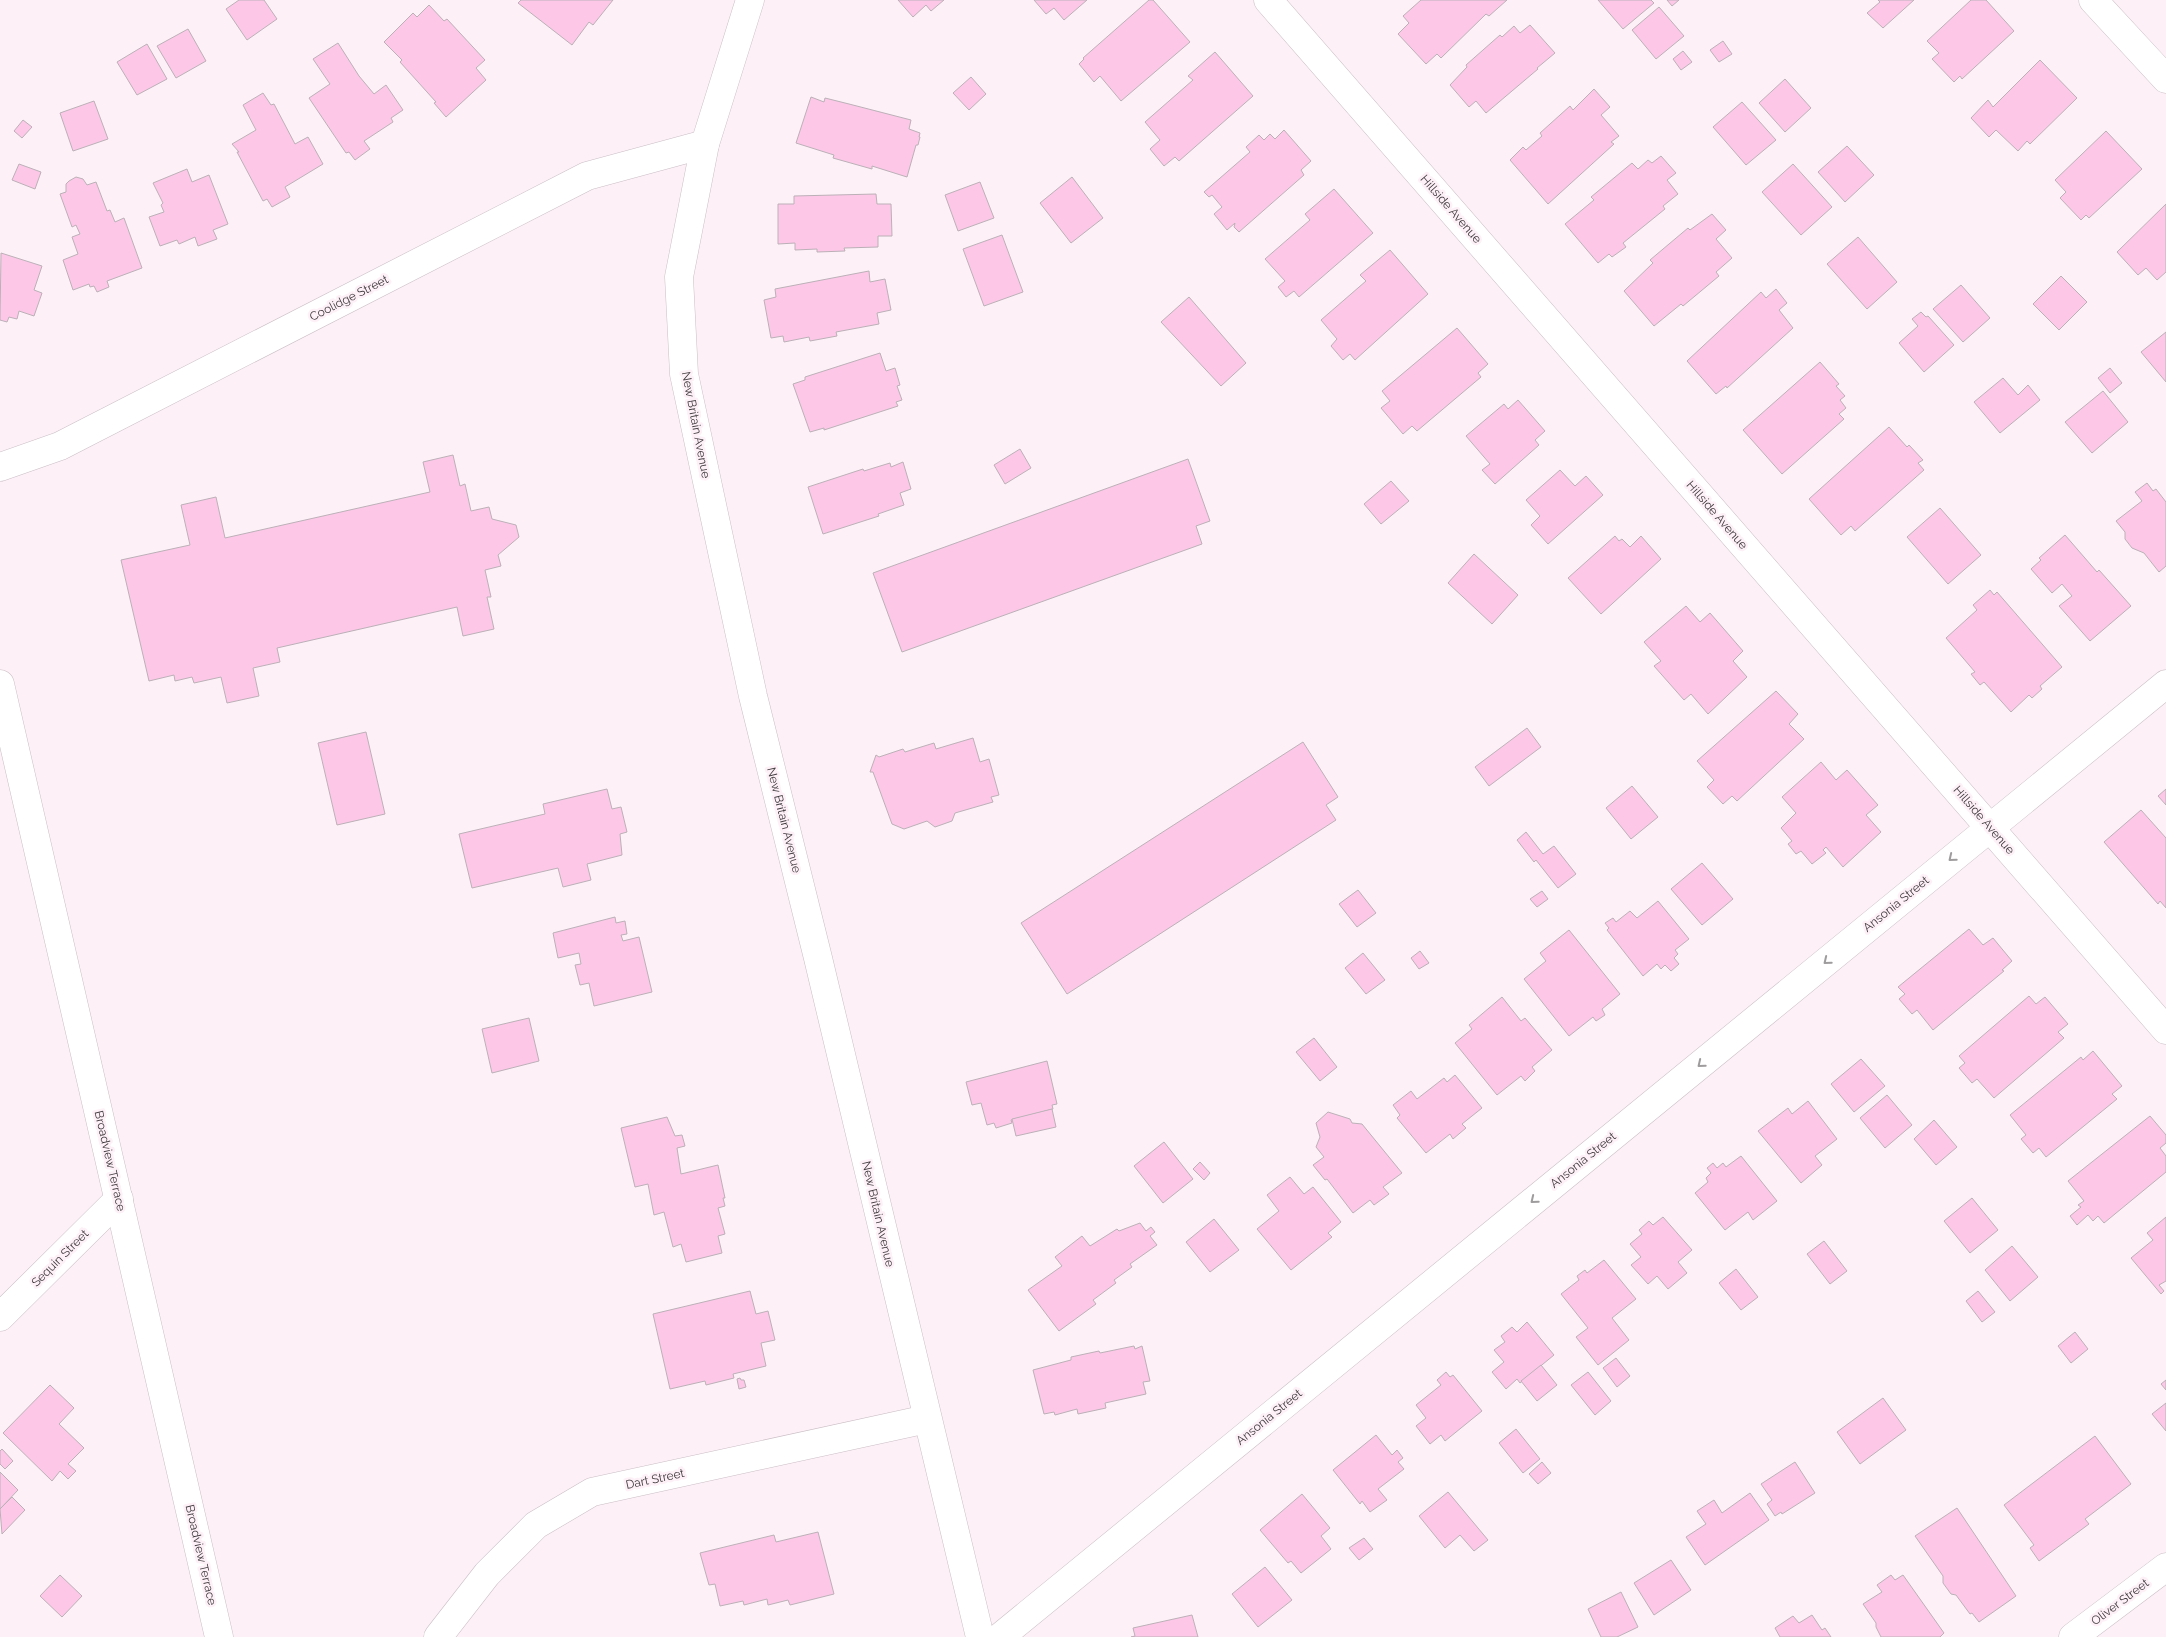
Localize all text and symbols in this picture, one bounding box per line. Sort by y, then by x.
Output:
street label: Hillside Avenue [1418,172,1484,246]
street label: Coolidge Street [307,272,391,324]
street label: New Britain Avenue [679,371,713,479]
street label: Hillside Avenue [1684,478,1750,552]
street label: New Britain Avenue [764,766,804,874]
street label: Hillside Avenue [1951,783,2017,857]
one-way arrow [1949,852,1958,861]
street label: Ansonia Street [1860,873,1932,935]
one-way arrow [1823,955,1832,964]
one-way arrow [1698,1058,1707,1066]
street label: Broadview Terrace [92,1109,128,1213]
street label: Ansonia Street [1547,1129,1619,1191]
street label: New Britain Avenue [859,1160,897,1268]
one-way arrow [1531,1194,1540,1203]
street label: Sequin Street [29,1227,91,1289]
street label: Ansonia Street [1233,1386,1305,1448]
street label: Dart Street [624,1466,686,1492]
street label: Broadview Terrace [183,1503,219,1607]
street label: Oliver Street [2088,1576,2152,1628]

